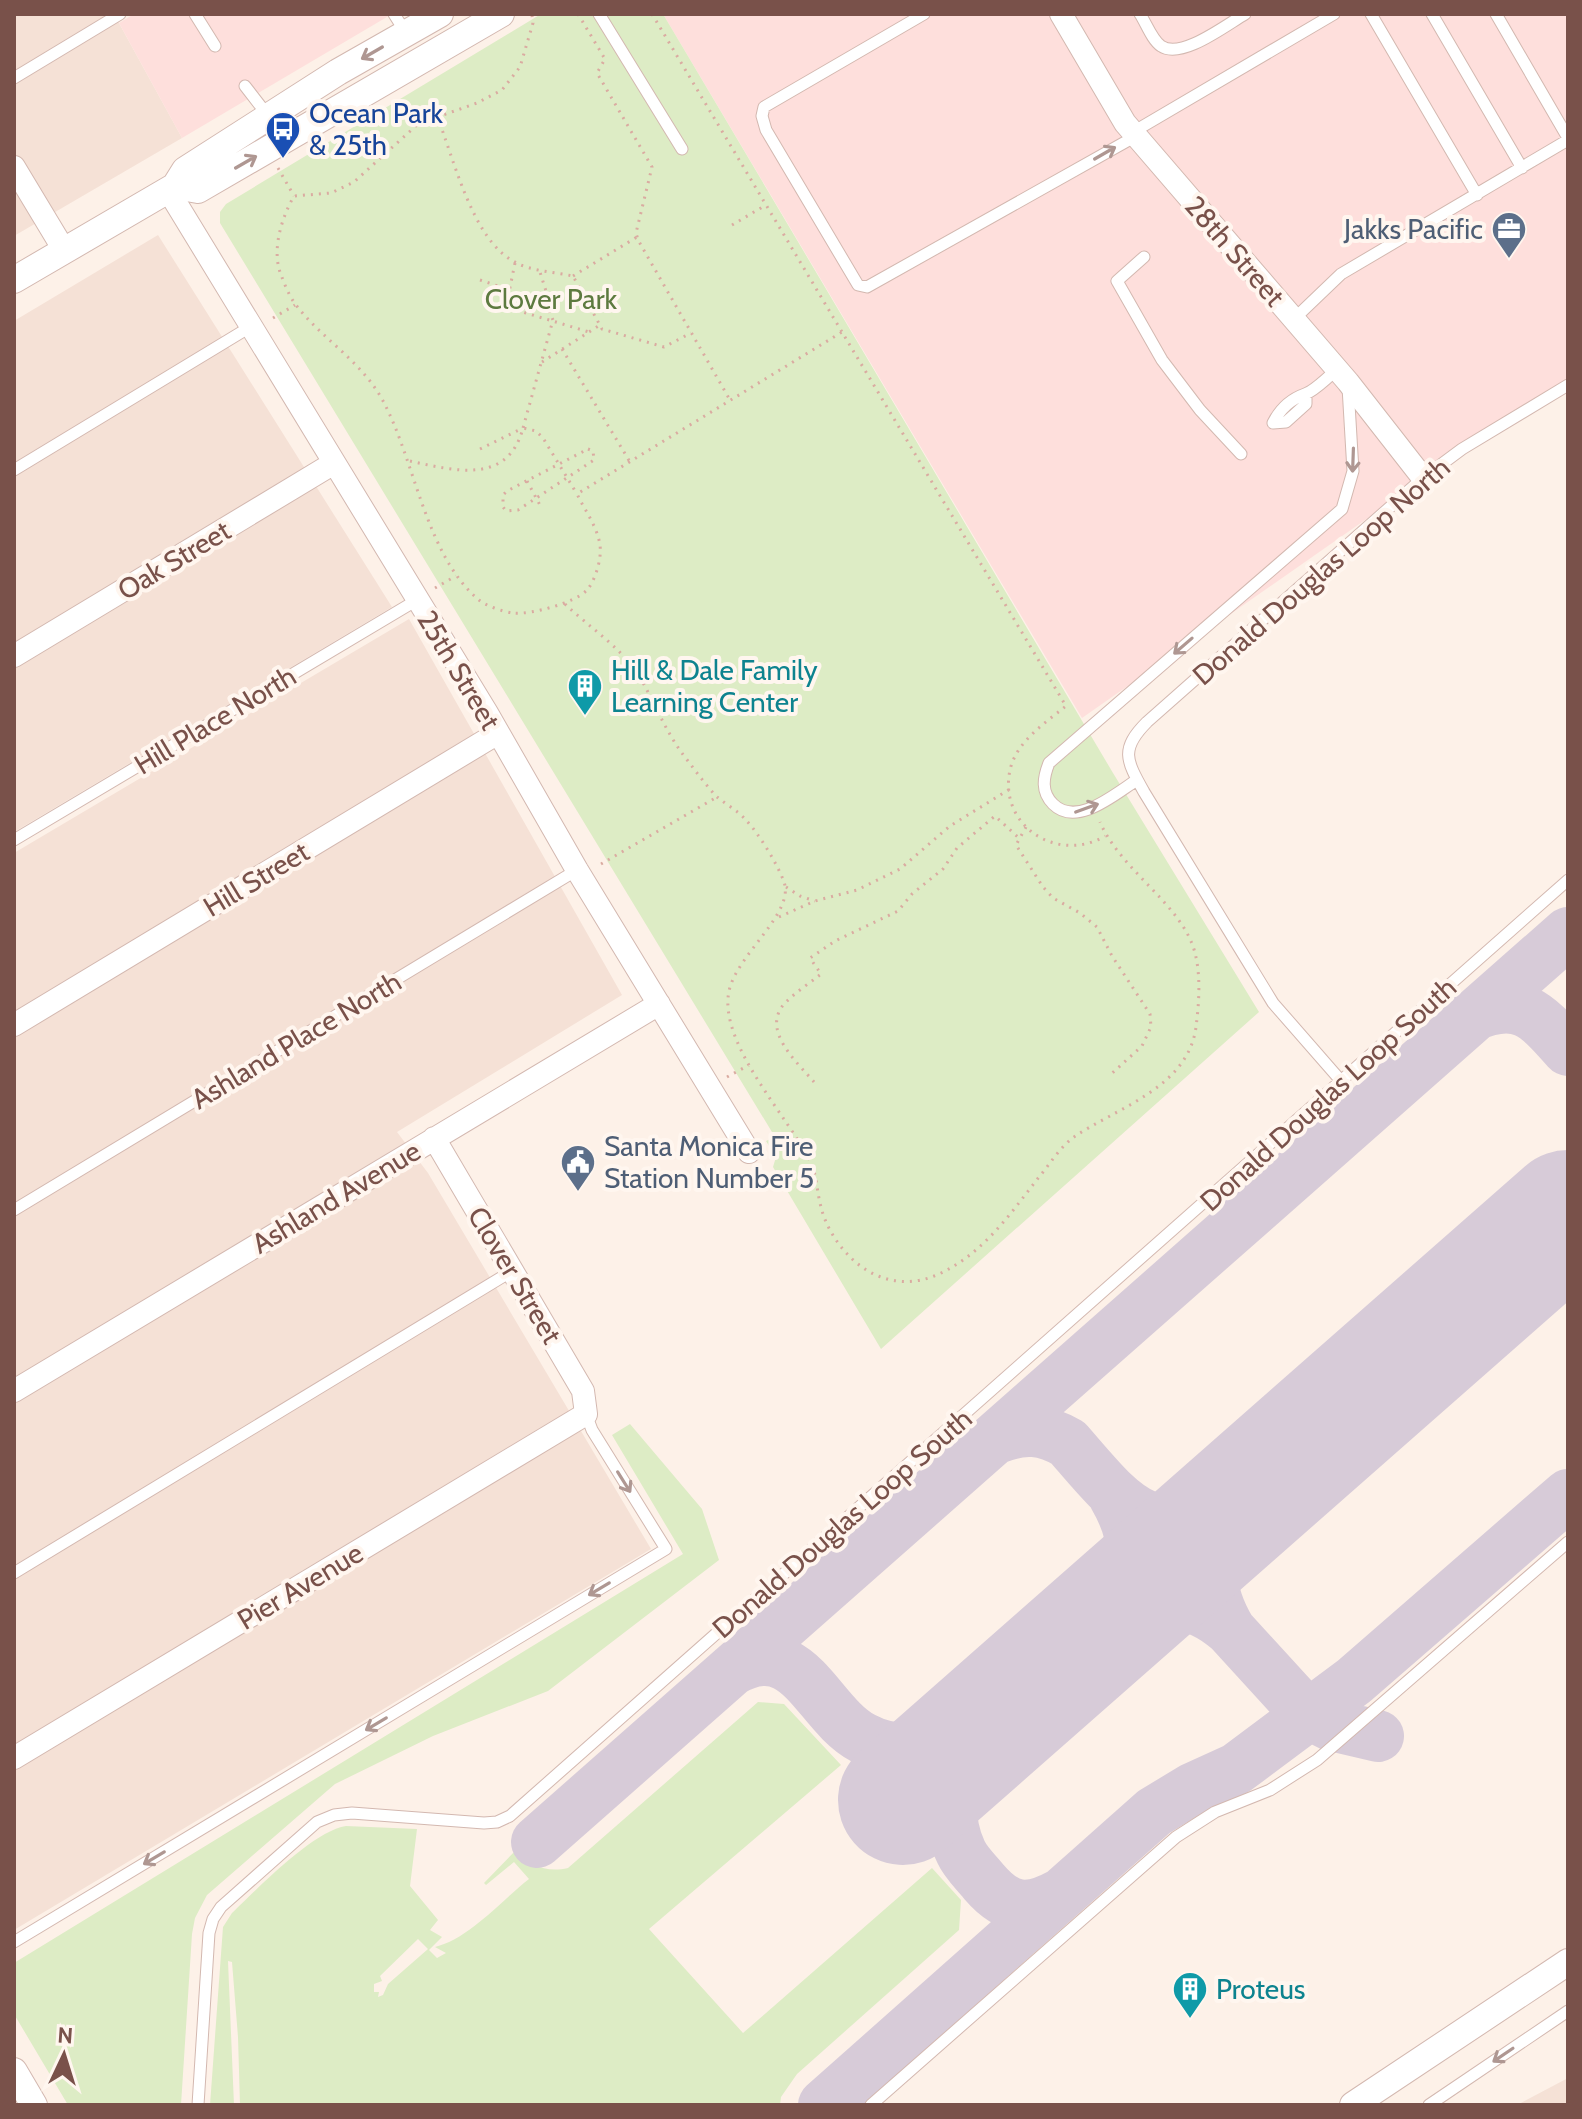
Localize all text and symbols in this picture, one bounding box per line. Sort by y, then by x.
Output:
one-way arrow [361,45,384,61]
place label: Ocean Park & 25th [309,96,444,162]
bus stop icon: Ocean Park & 25th [264,110,302,160]
one-way arrow [1093,145,1116,161]
one-way arrow [233,154,257,169]
street label: 28th Street [1178,189,1292,313]
office icon: Jakks Pacific [1490,210,1528,260]
place label: Jakks Pacific [1343,212,1483,246]
park label: Clover Park [485,282,618,316]
one-way arrow [1345,446,1360,473]
street label: Donald Douglas Loop North [1185,450,1457,692]
street label: Oak Street [111,513,237,607]
street label: 25th Street [410,604,508,736]
one-way arrow [1174,637,1194,655]
place label: Hill & Dale Family Learning Center [611,653,818,719]
street label: Hill Place North [128,658,302,782]
building icon: Hill & Dale Family Learning Center [566,667,604,717]
one-way arrow [1074,800,1099,814]
street label: Hill Street [197,834,315,924]
street label: Ashland Place North [185,964,407,1116]
street label: Donald Douglas Loop South [1193,970,1463,1218]
place label: Santa Monica Fire Station Number 5 [604,1129,814,1195]
street label: Ashland Avenue [246,1133,426,1261]
public building icon: Santa Monica Fire Station Number 5 [559,1143,597,1193]
street label: Clover Street [461,1200,569,1350]
street label: Donald Douglas Loop South [705,1401,979,1645]
one-way arrow [617,1470,633,1493]
street label: Pier Avenue [231,1535,369,1637]
one-way arrow [588,1581,611,1597]
one-way arrow [365,1716,388,1732]
one-way arrow [143,1850,166,1866]
building icon: Proteus [1171,1970,1209,2020]
place label: Proteus [1216,1972,1305,2006]
north arrow [24,2015,104,2095]
text: N [57,2022,74,2050]
one-way arrow [1493,2047,1515,2063]

